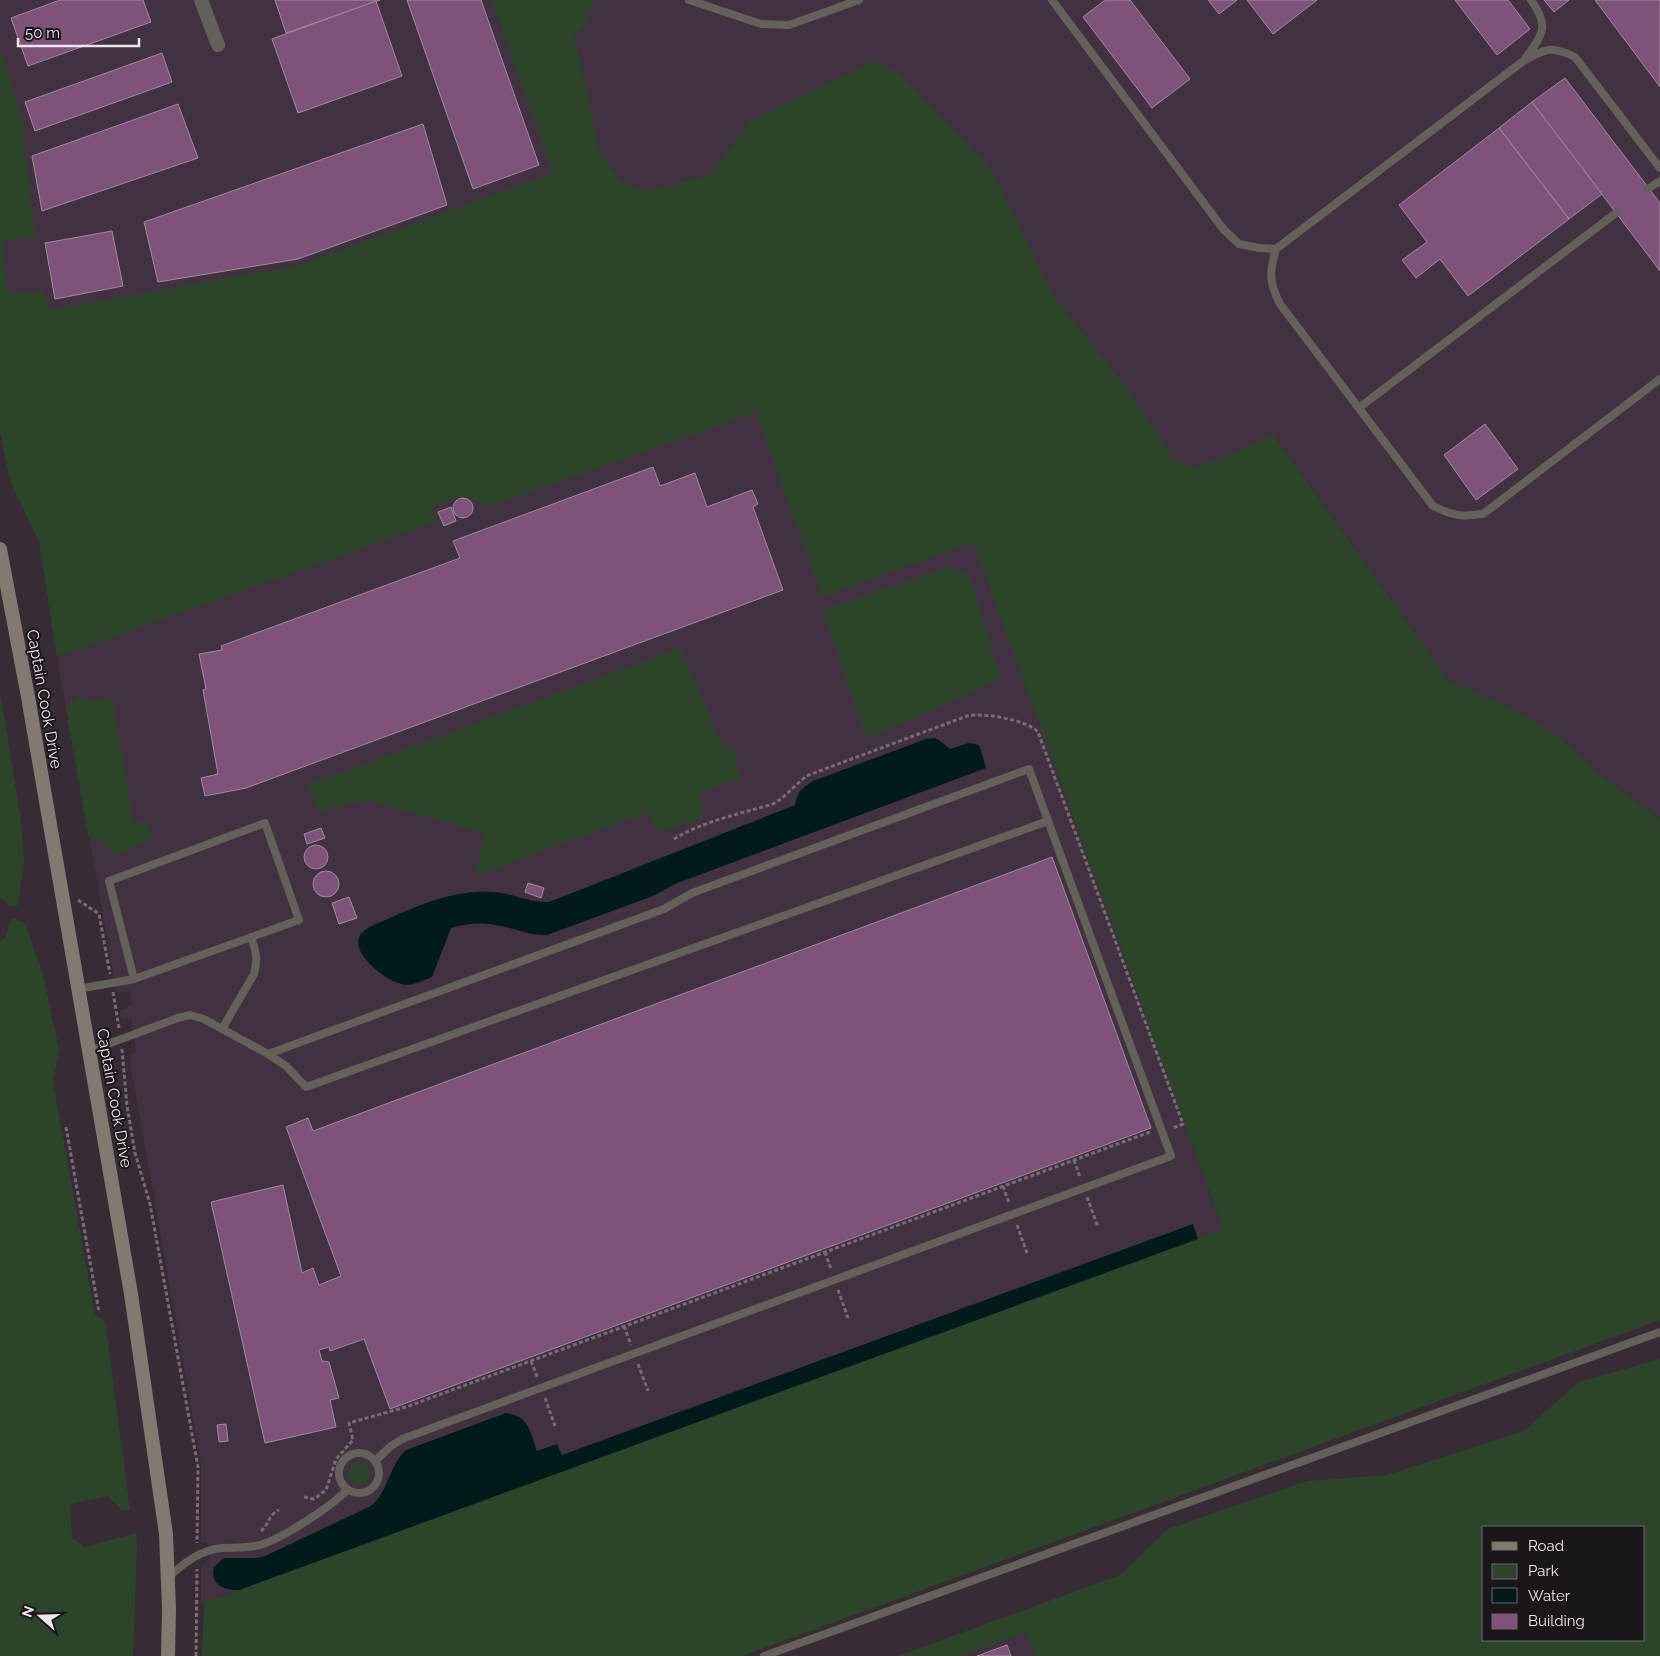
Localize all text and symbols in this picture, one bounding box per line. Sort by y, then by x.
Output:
scale bar [18,15,139,47]
text: 50 m [25,24,60,42]
street label: Captain Cook Drive [23,628,66,770]
street label: Captain Cook Drive [93,1027,136,1169]
legend [1482,1526,1645,1641]
text: Road [1528,1537,1564,1555]
text: Park [1528,1562,1559,1580]
text: Water [1528,1587,1571,1605]
north arrow [15,1591,65,1641]
text: N [18,1604,37,1619]
text: Building [1528,1612,1585,1630]

